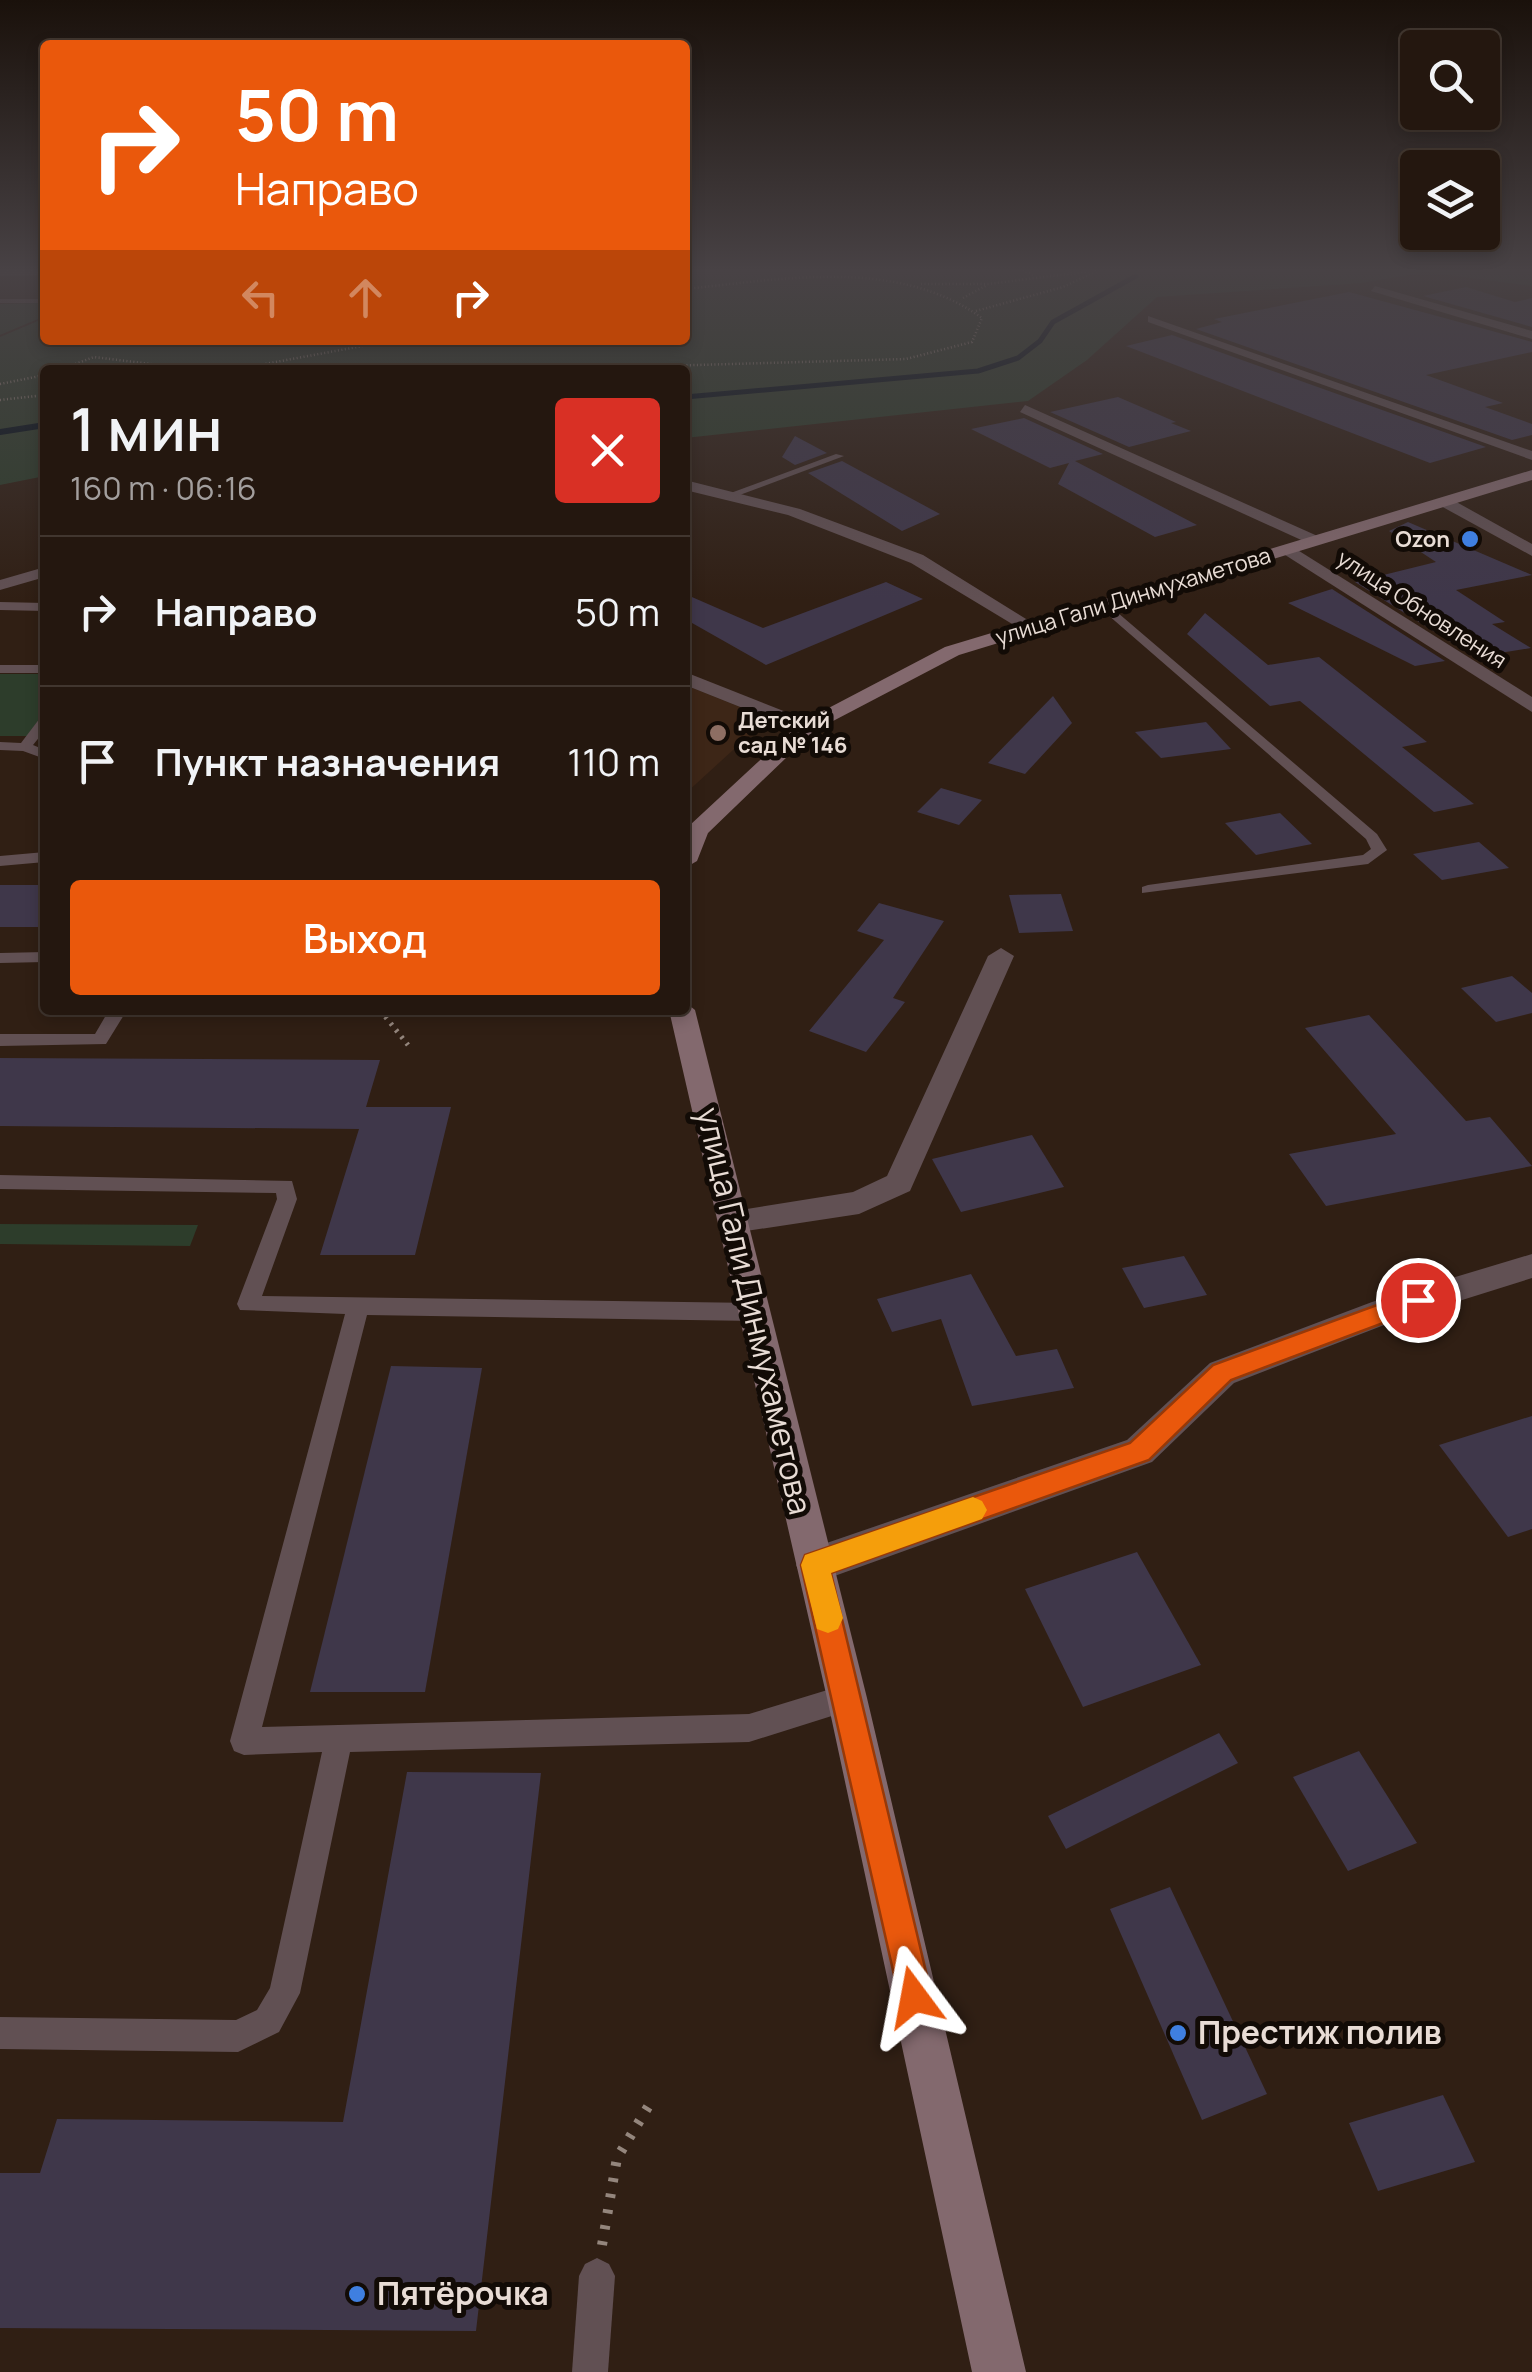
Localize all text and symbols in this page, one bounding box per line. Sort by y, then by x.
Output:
map controls [1400,30,1500,250]
button: search [1400,30,1500,130]
text: 50 m [235,66,399,162]
icon: right [70,80,200,210]
button: layers [1400,150,1500,250]
text: Направо [235,157,419,219]
icon: left [233,270,288,325]
icon: ahead [338,270,393,325]
icon: right [443,270,498,325]
text: 1 мин [70,387,223,469]
button: close [555,398,660,503]
text: 160 m · 06:16 [70,466,257,510]
place label: Ozon [1395,524,1450,554]
marker: Ozon [1459,528,1481,550]
street label: улица Гали Динмухаметова [992,540,1274,652]
street label: улица Обновления [1332,543,1512,675]
icon: right [70,584,125,639]
text: Направо [155,585,317,637]
text: 50 m [575,585,660,637]
place label: Детский сад № 146 [738,705,847,760]
marker: Детский сад № 146 [707,722,729,744]
icon: arrive [70,734,125,789]
text: Пункт назначения [155,735,500,787]
text: 110 m [567,735,660,787]
button: Выход [70,880,660,995]
street label: улица Гали Динмухаметова [687,1103,823,1519]
pin [1376,1258,1461,1343]
icon: arrive [1391,1273,1446,1328]
position arrow [862,1945,966,2049]
place label: Престиж полив [1198,2010,1442,2054]
marker: Престиж полив [1167,2022,1189,2044]
place label: Пятёрочка [377,2271,549,2315]
marker: Пятёрочка [346,2283,368,2305]

